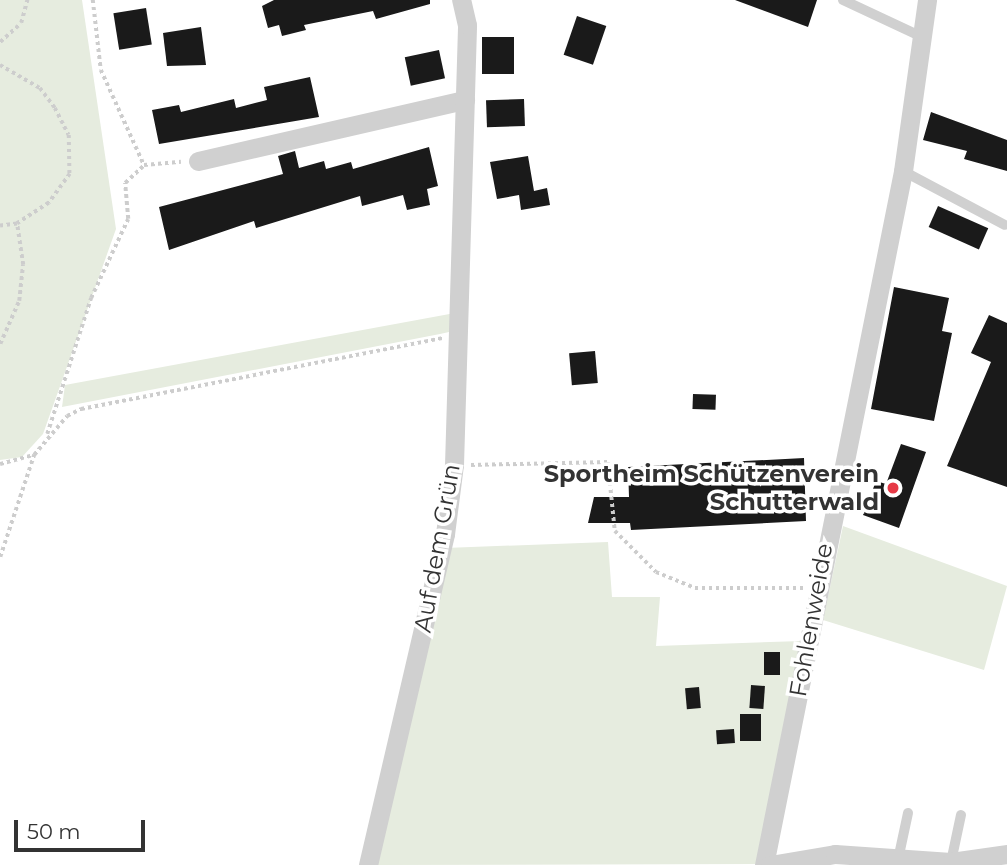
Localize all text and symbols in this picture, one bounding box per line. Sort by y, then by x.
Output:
place label: Sportheim Schützenverein Schutterwald [544,460,879,516]
street label: Auf dem Grün [408,462,466,634]
marker: Sportheim Schützenverein Schutterwald [885,480,901,496]
street label: Fohlenweide [783,541,839,699]
scale bar [18,806,149,850]
text: 50 m [27,819,81,844]

